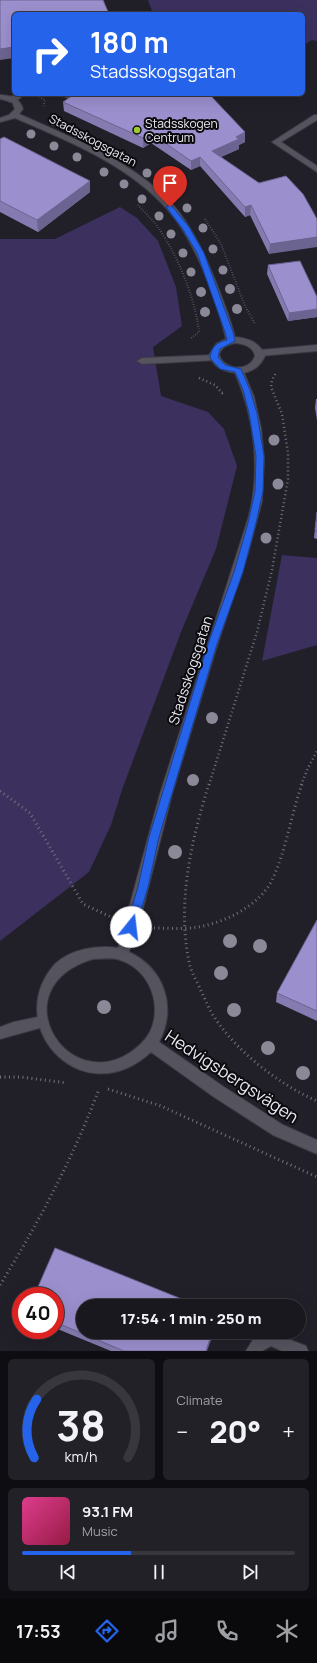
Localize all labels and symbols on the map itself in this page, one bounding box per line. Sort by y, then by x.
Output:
street label: Stadsskogsgatan [46,110,140,170]
place label: Stadsskogen Centrum [145,115,218,146]
marker: Stadsskogen Centrum [132,125,142,135]
pin [153,166,187,207]
street label: Stadsskogsgatan [163,613,217,727]
position arrow [110,906,152,948]
street label: Hedvigsbergsvägen [161,1024,303,1128]
speed limit sign: 40 [12,1287,64,1339]

